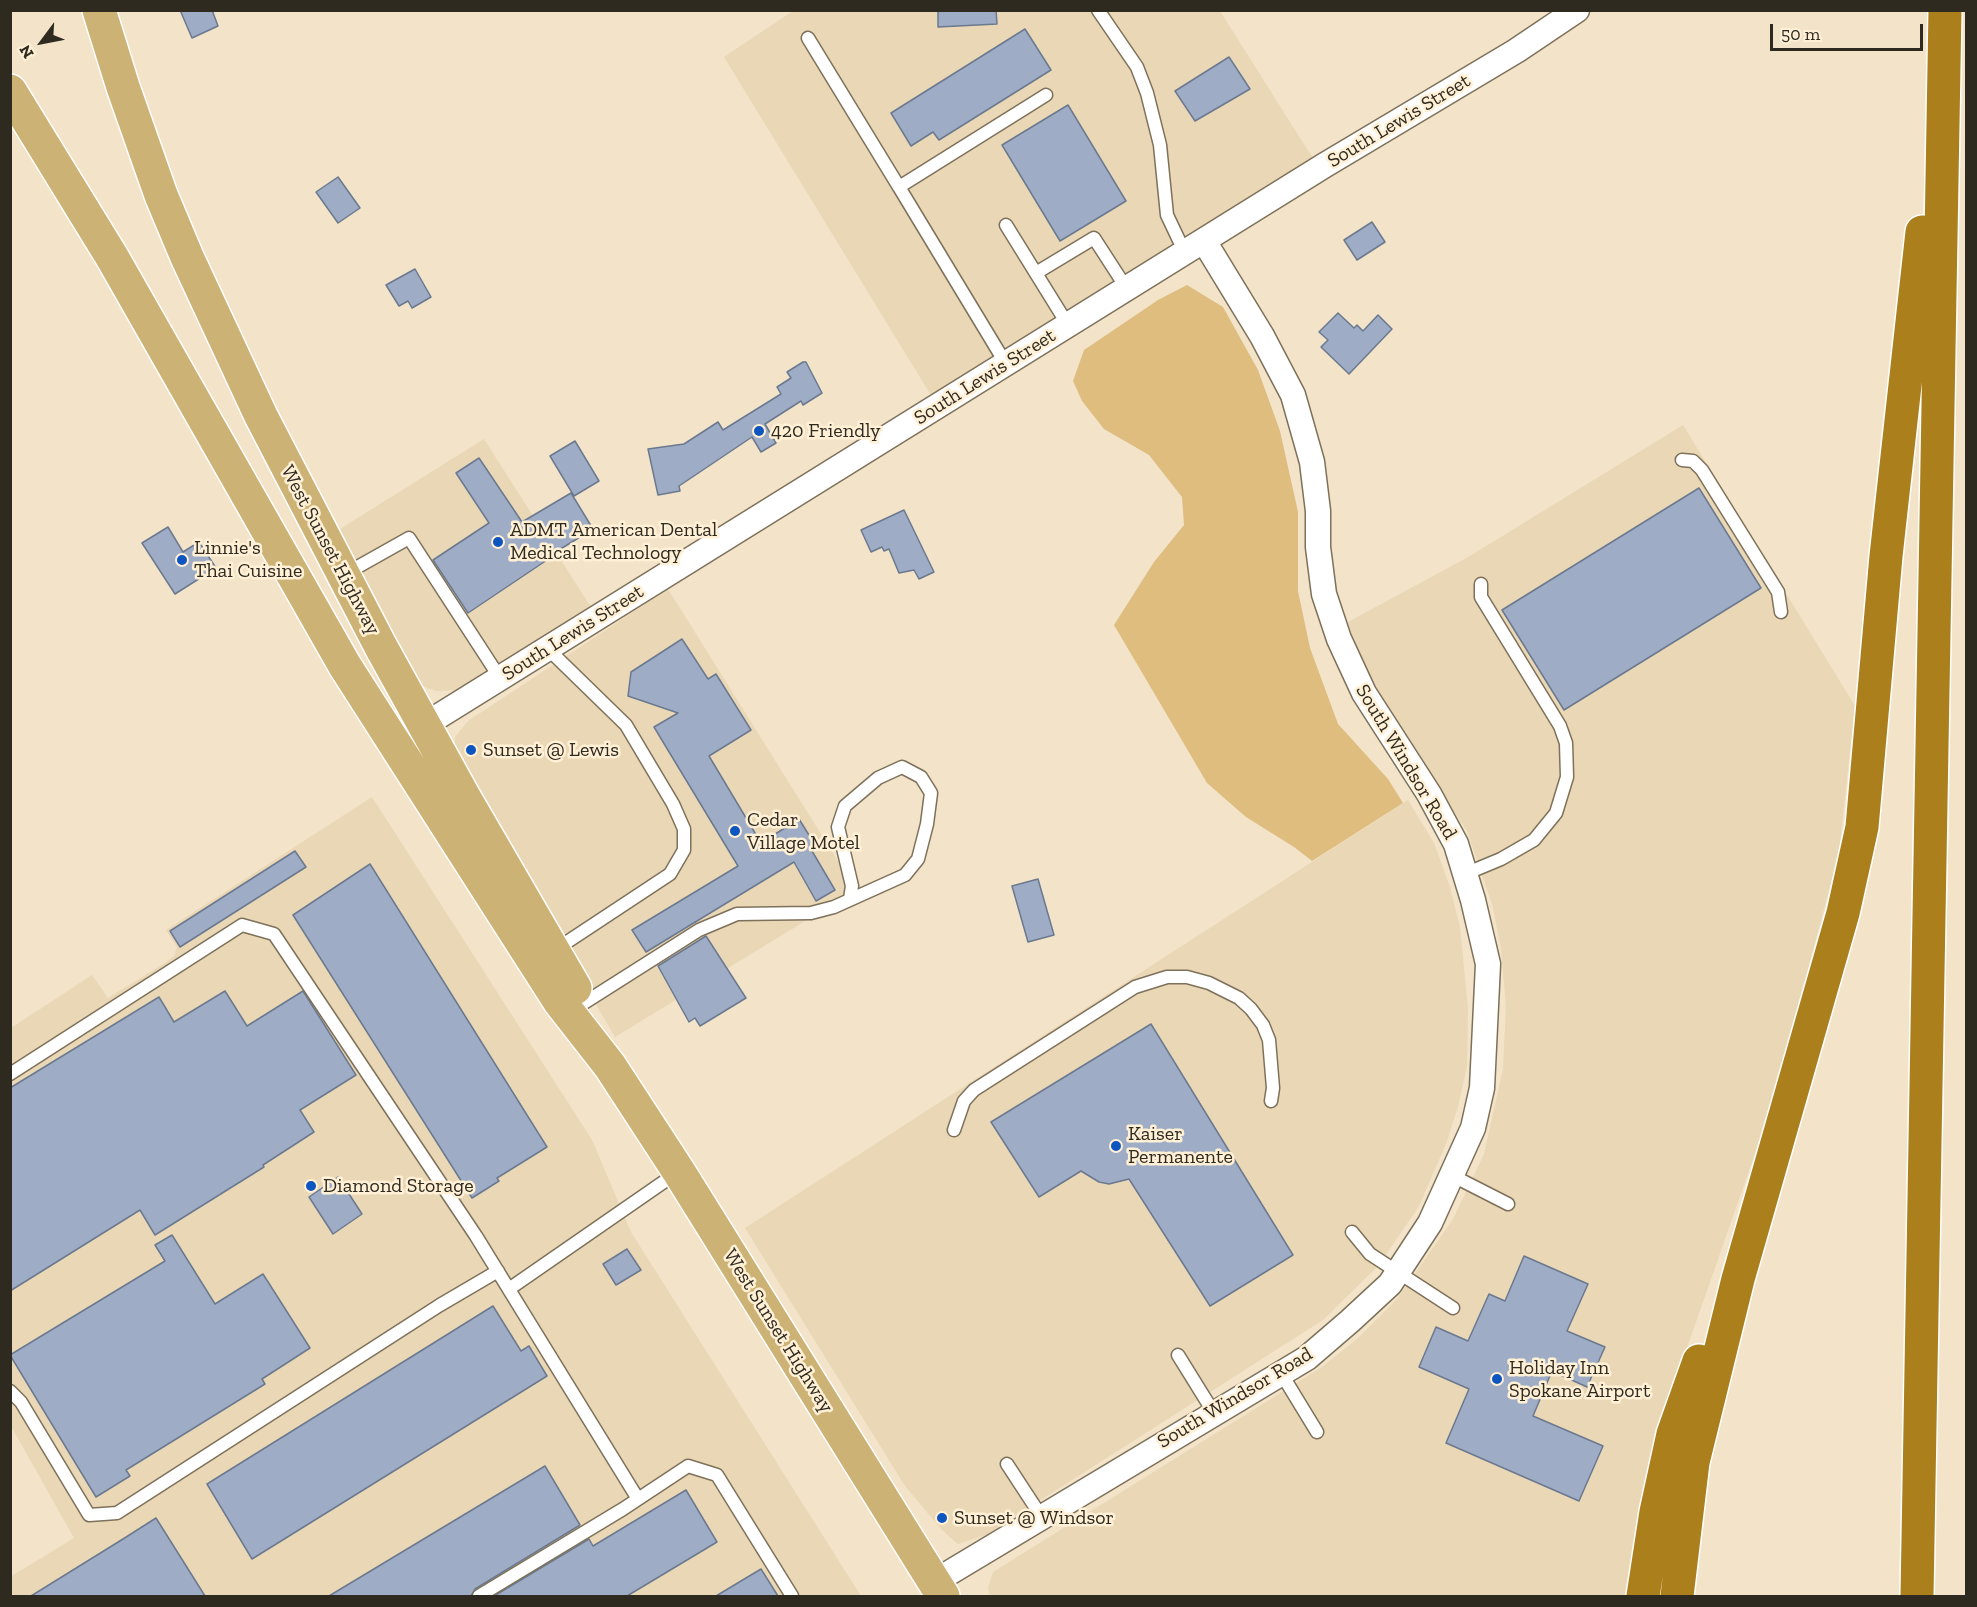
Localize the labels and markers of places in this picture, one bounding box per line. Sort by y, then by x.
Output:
place label: 420 Friendly [771,419,880,443]
marker: 420 Friendly [752,424,766,438]
place label: ADMT American Dental Medical Technology [510,518,717,565]
marker: ADMT American Dental Medical Technology [491,535,505,549]
place label: Linnie's Thai Cuisine [194,536,302,583]
marker: Linnie's Thai Cuisine [175,553,189,567]
place label: Sunset @ Lewis [483,738,619,762]
marker: Sunset @ Lewis [464,743,478,757]
place label: Cedar Village Motel [747,808,860,855]
marker: Cedar Village Motel [728,824,742,838]
place label: Kaiser Permanente [1128,1122,1233,1169]
marker: Kaiser Permanente [1109,1139,1123,1153]
place label: Diamond Storage [323,1174,474,1198]
marker: Diamond Storage [304,1179,318,1193]
place label: Holiday Inn Spokane Airport [1509,1356,1650,1403]
marker: Holiday Inn Spokane Airport [1490,1372,1504,1386]
place label: Sunset @ Windsor [954,1506,1114,1530]
marker: Sunset @ Windsor [935,1511,949,1525]

